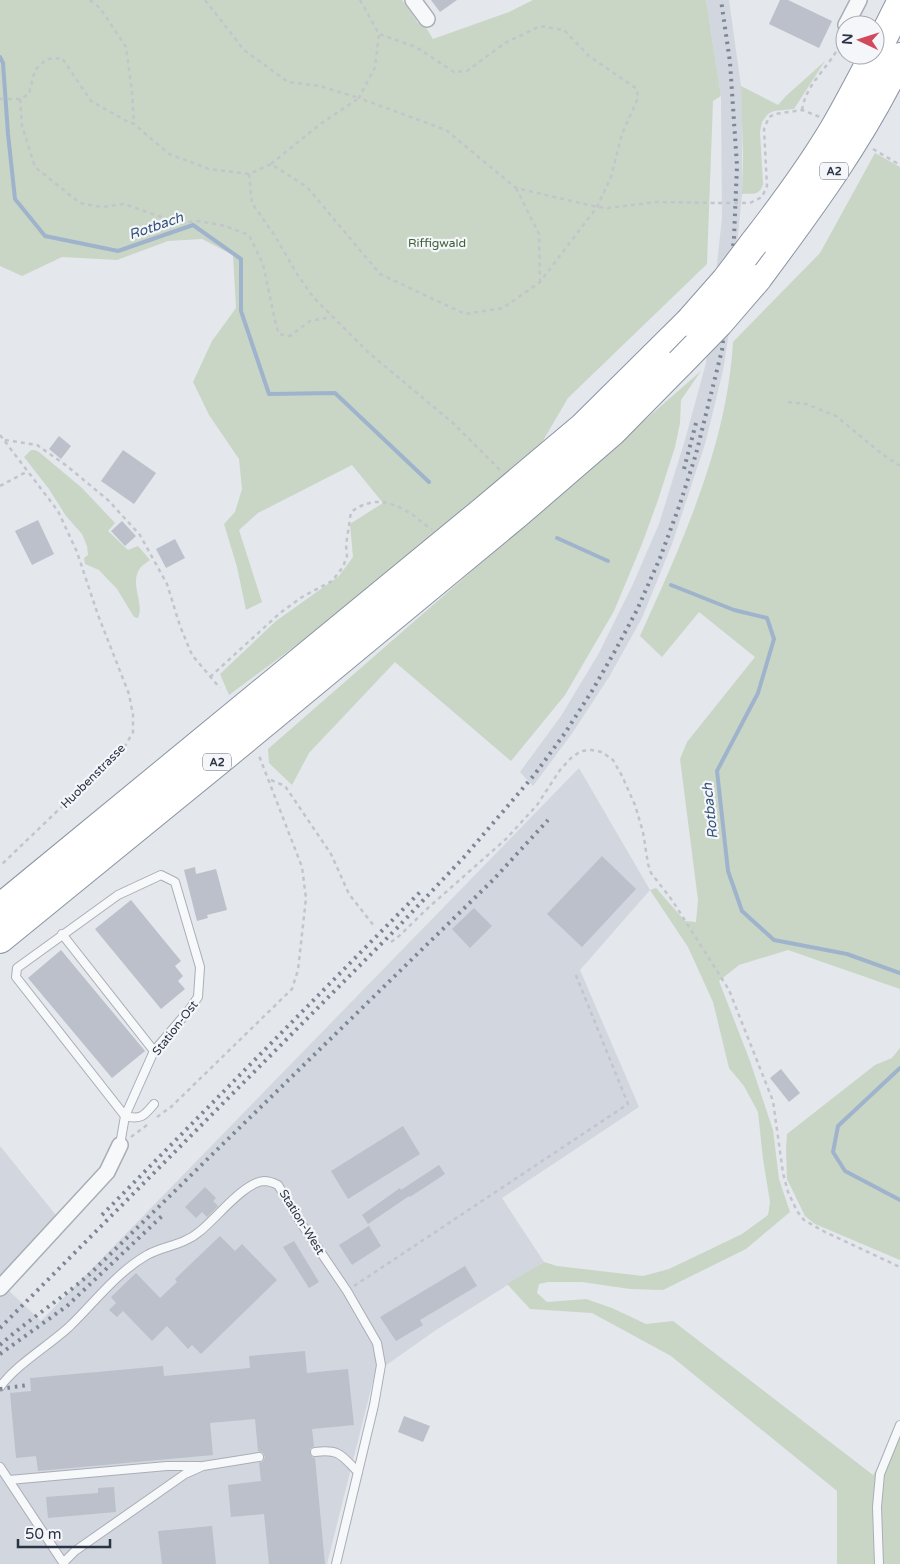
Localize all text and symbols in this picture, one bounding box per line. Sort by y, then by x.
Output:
north arrow [835,15,885,65]
text: N [839,33,856,45]
road number: A2 [820,162,848,180]
water label: Rotbach [127,209,186,243]
park label: Riffigwald [408,236,466,250]
street label: Huobenstrasse [58,741,128,811]
road number: A2 [203,754,231,770]
water label: Rotbach [699,782,721,840]
street label: Station-Ost [149,998,201,1058]
street label: Station-West [276,1187,328,1257]
scale bar [18,1516,110,1548]
text: 50 m [25,1525,62,1543]

